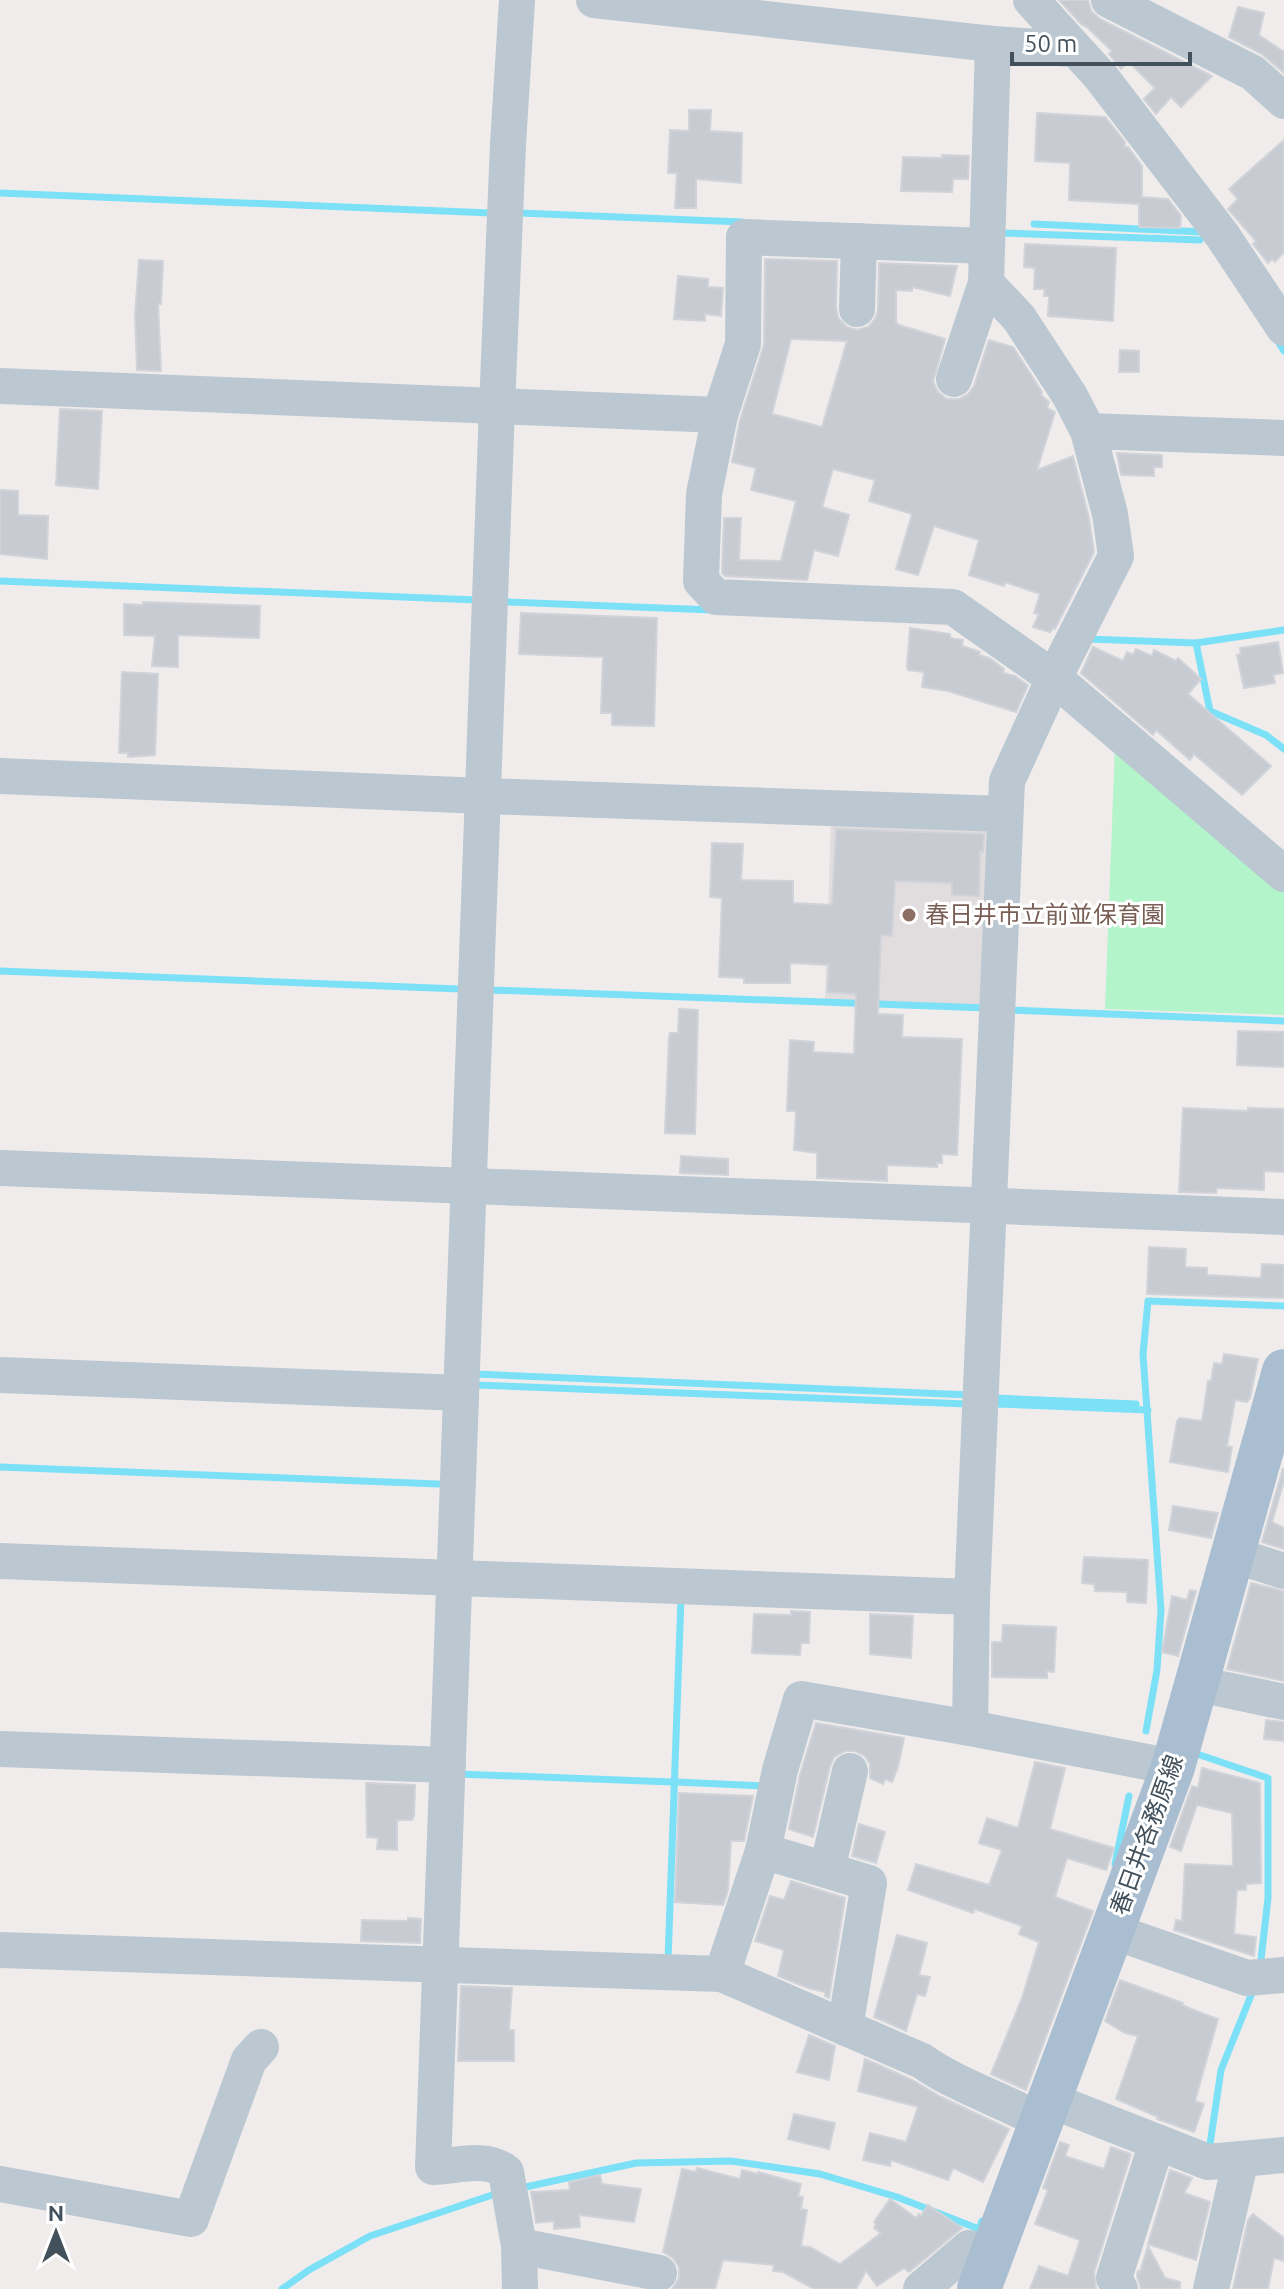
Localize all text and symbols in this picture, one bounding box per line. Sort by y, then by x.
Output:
scale bar [1012,16,1190,66]
text: 50 m [1024,30,1077,57]
place label: 春日井市立前並保育園 [925,901,1165,928]
marker: 春日井市立前並保育園 [900,906,918,924]
street label: 春日井各務原線 [1105,1751,1188,1918]
north arrow [16,2193,96,2273]
text: N [48,2200,64,2225]

